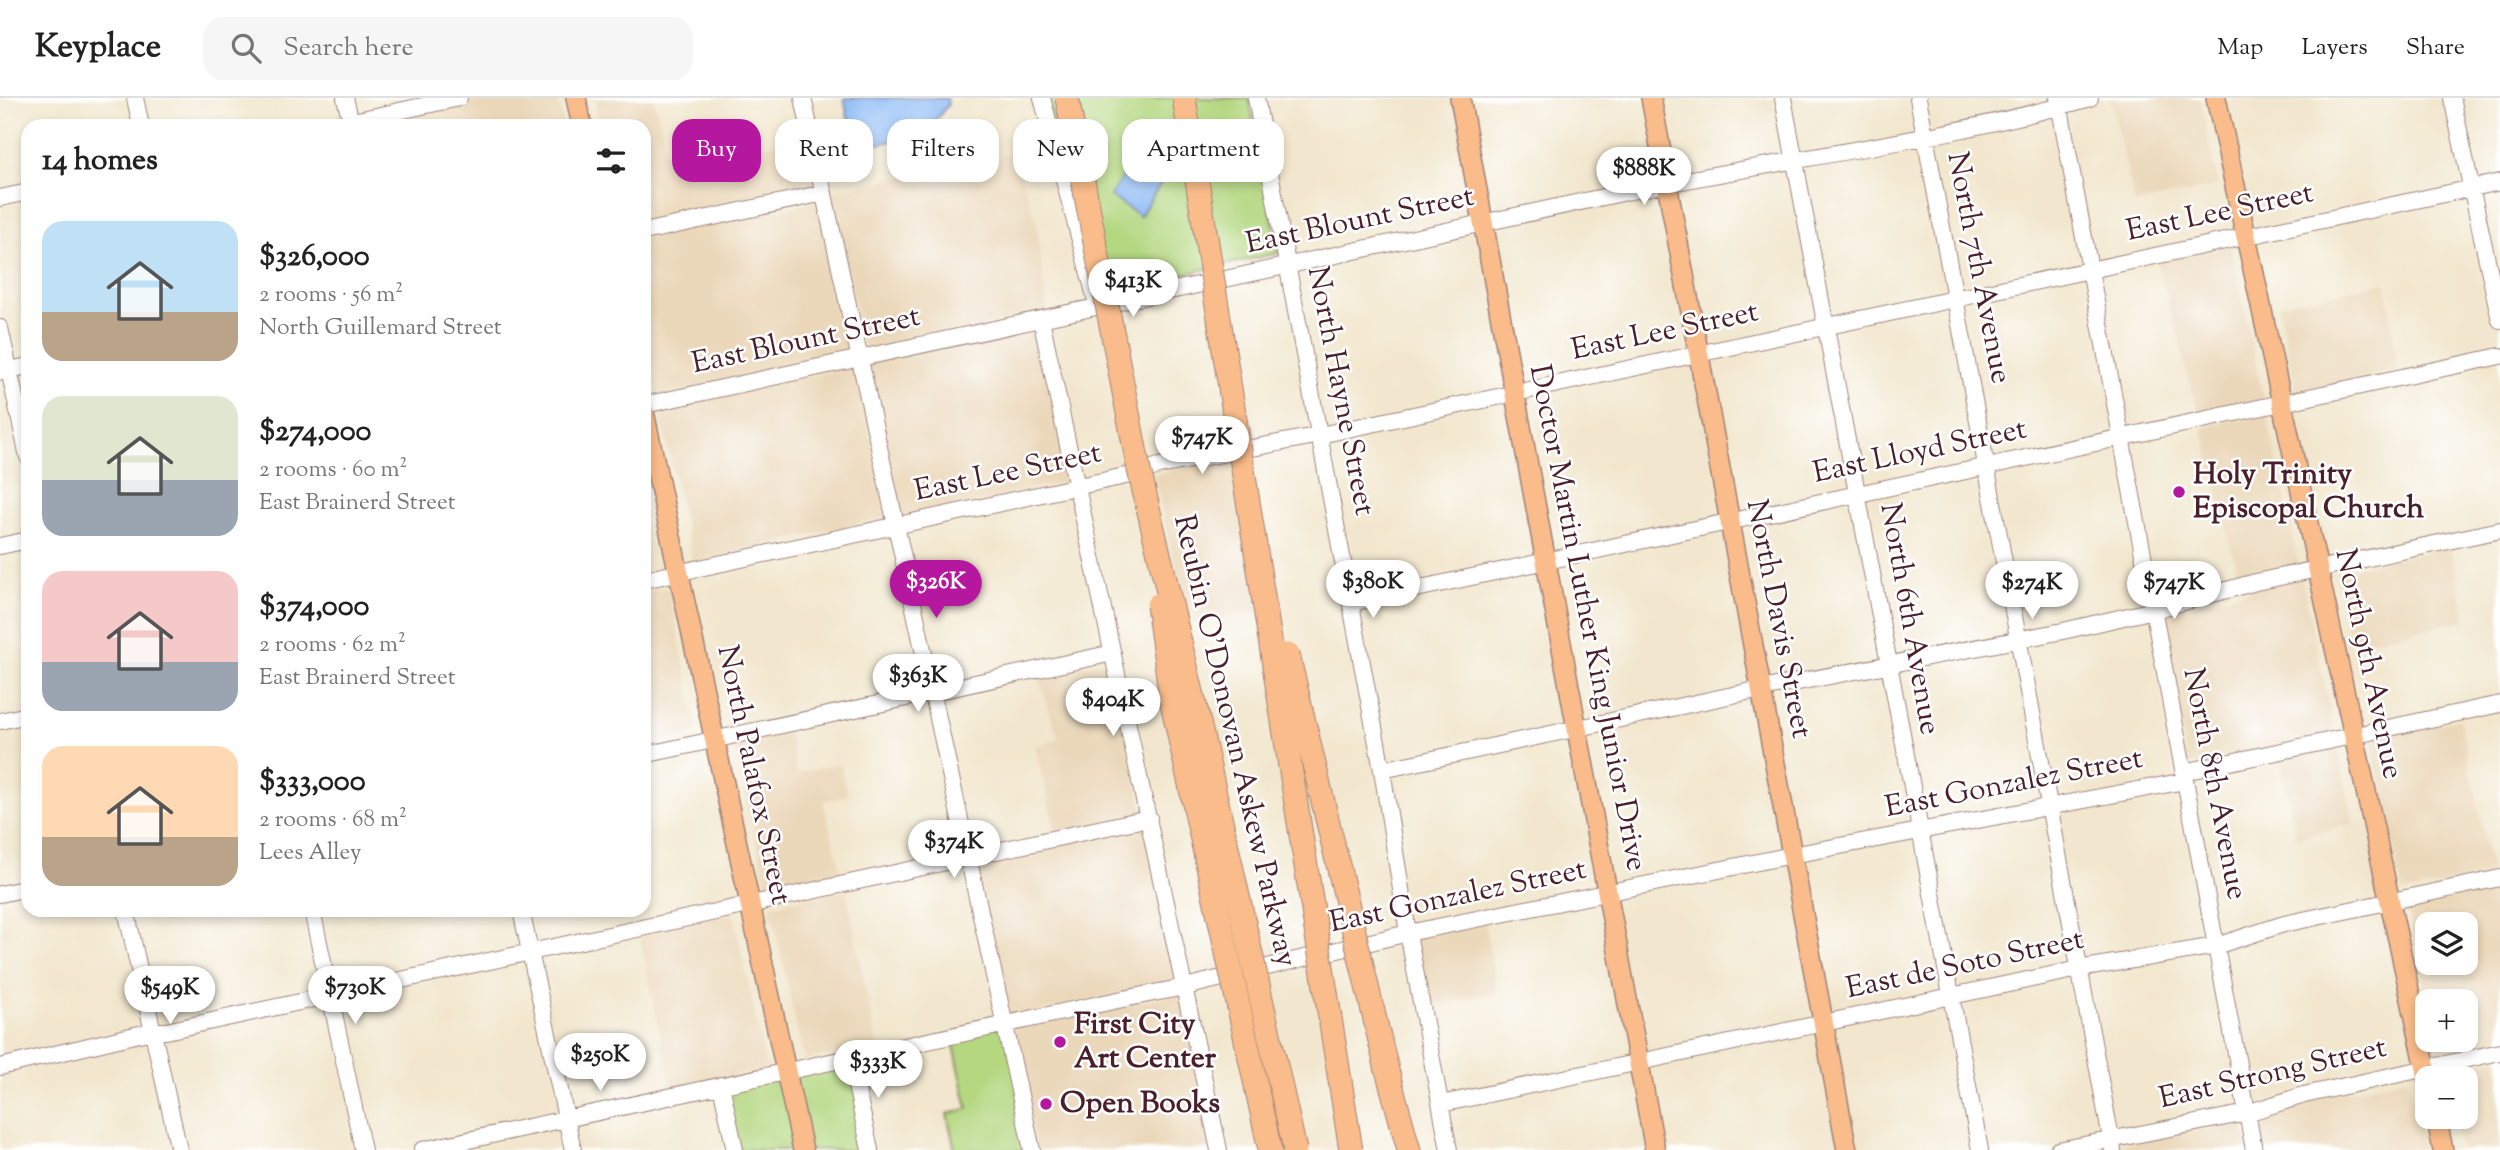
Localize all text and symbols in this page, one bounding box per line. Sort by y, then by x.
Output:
search box [203,17,693,80]
text: Keyplace [35,24,161,72]
icon: search [227,29,265,67]
text: Search here [283,30,414,67]
text: Map [2217,31,2263,65]
text: Layers [2301,31,2368,65]
text: Share [2406,31,2465,65]
chip: Buy [672,119,761,182]
chip: Rent [775,119,873,182]
chip: Filters [887,119,999,182]
chip: New [1013,119,1108,182]
chip: Apartment [1122,119,1284,182]
text: 14 homes [42,140,158,183]
icon: filters [592,142,630,180]
pin: $888K [1595,148,1693,207]
street label: North 7th Avenue [1934,149,2022,387]
text: $888K [1612,153,1676,186]
street label: East Lee Street [2122,172,2318,254]
street label: East Blount Street [1242,176,1478,266]
text: $326,000 [259,236,370,279]
icon: home [98,249,182,333]
pin: $413K [1084,260,1182,319]
street label: North Hayne Street [1295,263,1385,519]
text: $413K [1104,265,1162,298]
text: 2 rooms · 56 m² [259,279,403,312]
street label: East Lee Street [1567,291,1763,373]
street label: East Blount Street [688,296,924,386]
text: North Guillemard Street [259,312,502,345]
street label: Doctor Martin Luther King Junior Drive [1517,361,1657,875]
street label: East Lloyd Street [1809,408,2031,496]
text: $274,000 [259,411,371,454]
pin: $747K [1153,416,1251,476]
text: $747K [1171,422,1233,455]
icon: home [98,424,182,508]
street label: East Lee Street [910,432,1106,514]
text: 2 rooms · 60 m² [259,454,407,487]
place label: Holy Trinity Episcopal Church [2193,454,2424,531]
marker: Holy Trinity Episcopal Church [2171,484,2187,500]
text: East Brainerd Street [259,487,456,520]
street label: North Davis Street [1734,496,1822,742]
street label: North 6th Avenue [1867,500,1951,738]
street label: Reubin O'Donovan Askew Parkway [1161,511,1307,971]
street label: North 9th Avenue [2323,545,2413,783]
pin: $326K [887,560,985,620]
pin: $380K [1324,560,1422,620]
pin: $274K [1983,561,2081,621]
pin: $747K [2125,561,2223,621]
text: $326K [906,566,966,599]
text: $380K [1342,566,1404,599]
text: $274K [2001,567,2063,600]
text: $747K [2143,567,2205,600]
text: $374,000 [259,586,369,629]
icon: home [98,599,182,683]
text: 2 rooms · 62 m² [259,629,406,662]
street label: North Palafox Street [705,641,801,909]
pin: $363K [869,654,967,714]
text: $363K [889,660,947,693]
text: East Brainerd Street [259,662,456,695]
street label: North 8th Avenue [2170,665,2258,903]
pin: $404K [1064,678,1162,738]
text: $404K [1082,684,1144,717]
street label: East Gonzalez Street [1882,738,2146,830]
text: $333,000 [259,761,366,804]
icon: home [98,774,182,858]
text: 2 rooms · 68 m² [259,804,407,837]
pin: $374K [905,820,1003,880]
text: $374K [924,826,984,859]
text: Lees Alley [259,837,361,870]
street label: East Gonzalez Street [1326,849,1590,945]
map controls [2415,912,2478,1129]
button: layers [2415,912,2478,975]
street label: East de Soto Street [1842,919,2088,1011]
pin: $549K [121,967,219,1026]
pin: $730K [306,967,404,1026]
text: $549K [140,972,200,1005]
text: $730K [324,972,386,1005]
button: + [2415,989,2478,1052]
place label: First City Art Center [1074,1004,1217,1081]
street label: East Strong Street [2155,1027,2391,1121]
pin: $250K [551,1034,649,1093]
marker: First City Art Center [1052,1034,1068,1050]
text: $250K [570,1039,630,1072]
pin: $333K [829,1040,927,1100]
text: $333K [850,1046,906,1079]
button: − [2415,1066,2478,1129]
place label: Open Books [1060,1083,1220,1126]
marker: Open Books [1038,1096,1054,1112]

